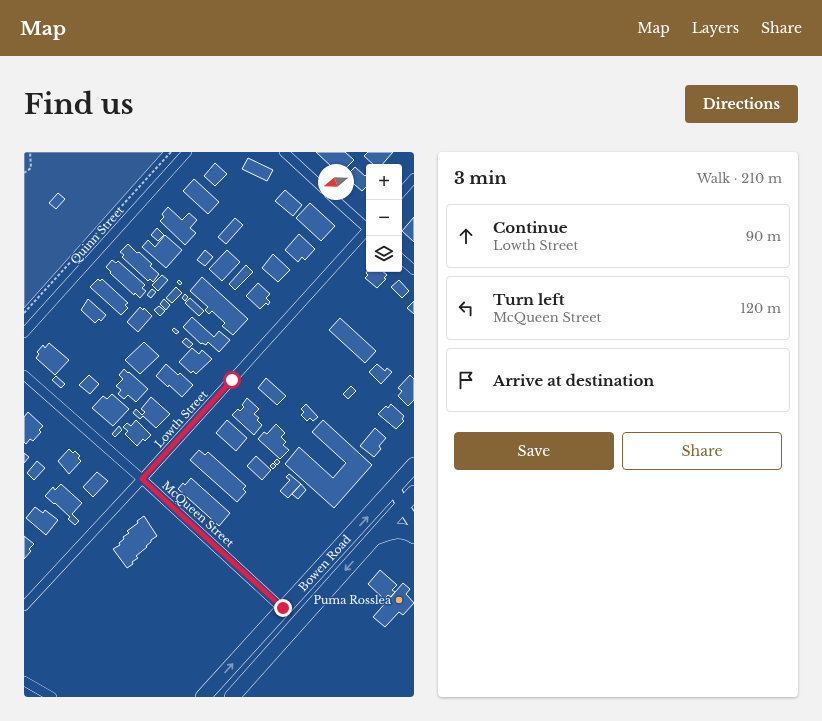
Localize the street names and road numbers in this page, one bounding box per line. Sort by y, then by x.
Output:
street label: Quinn Street [67,203,127,267]
street label: Lowth Street [152,387,211,451]
street label: McQueen Street [159,478,237,550]
street label: Bowen Road [296,532,354,594]

